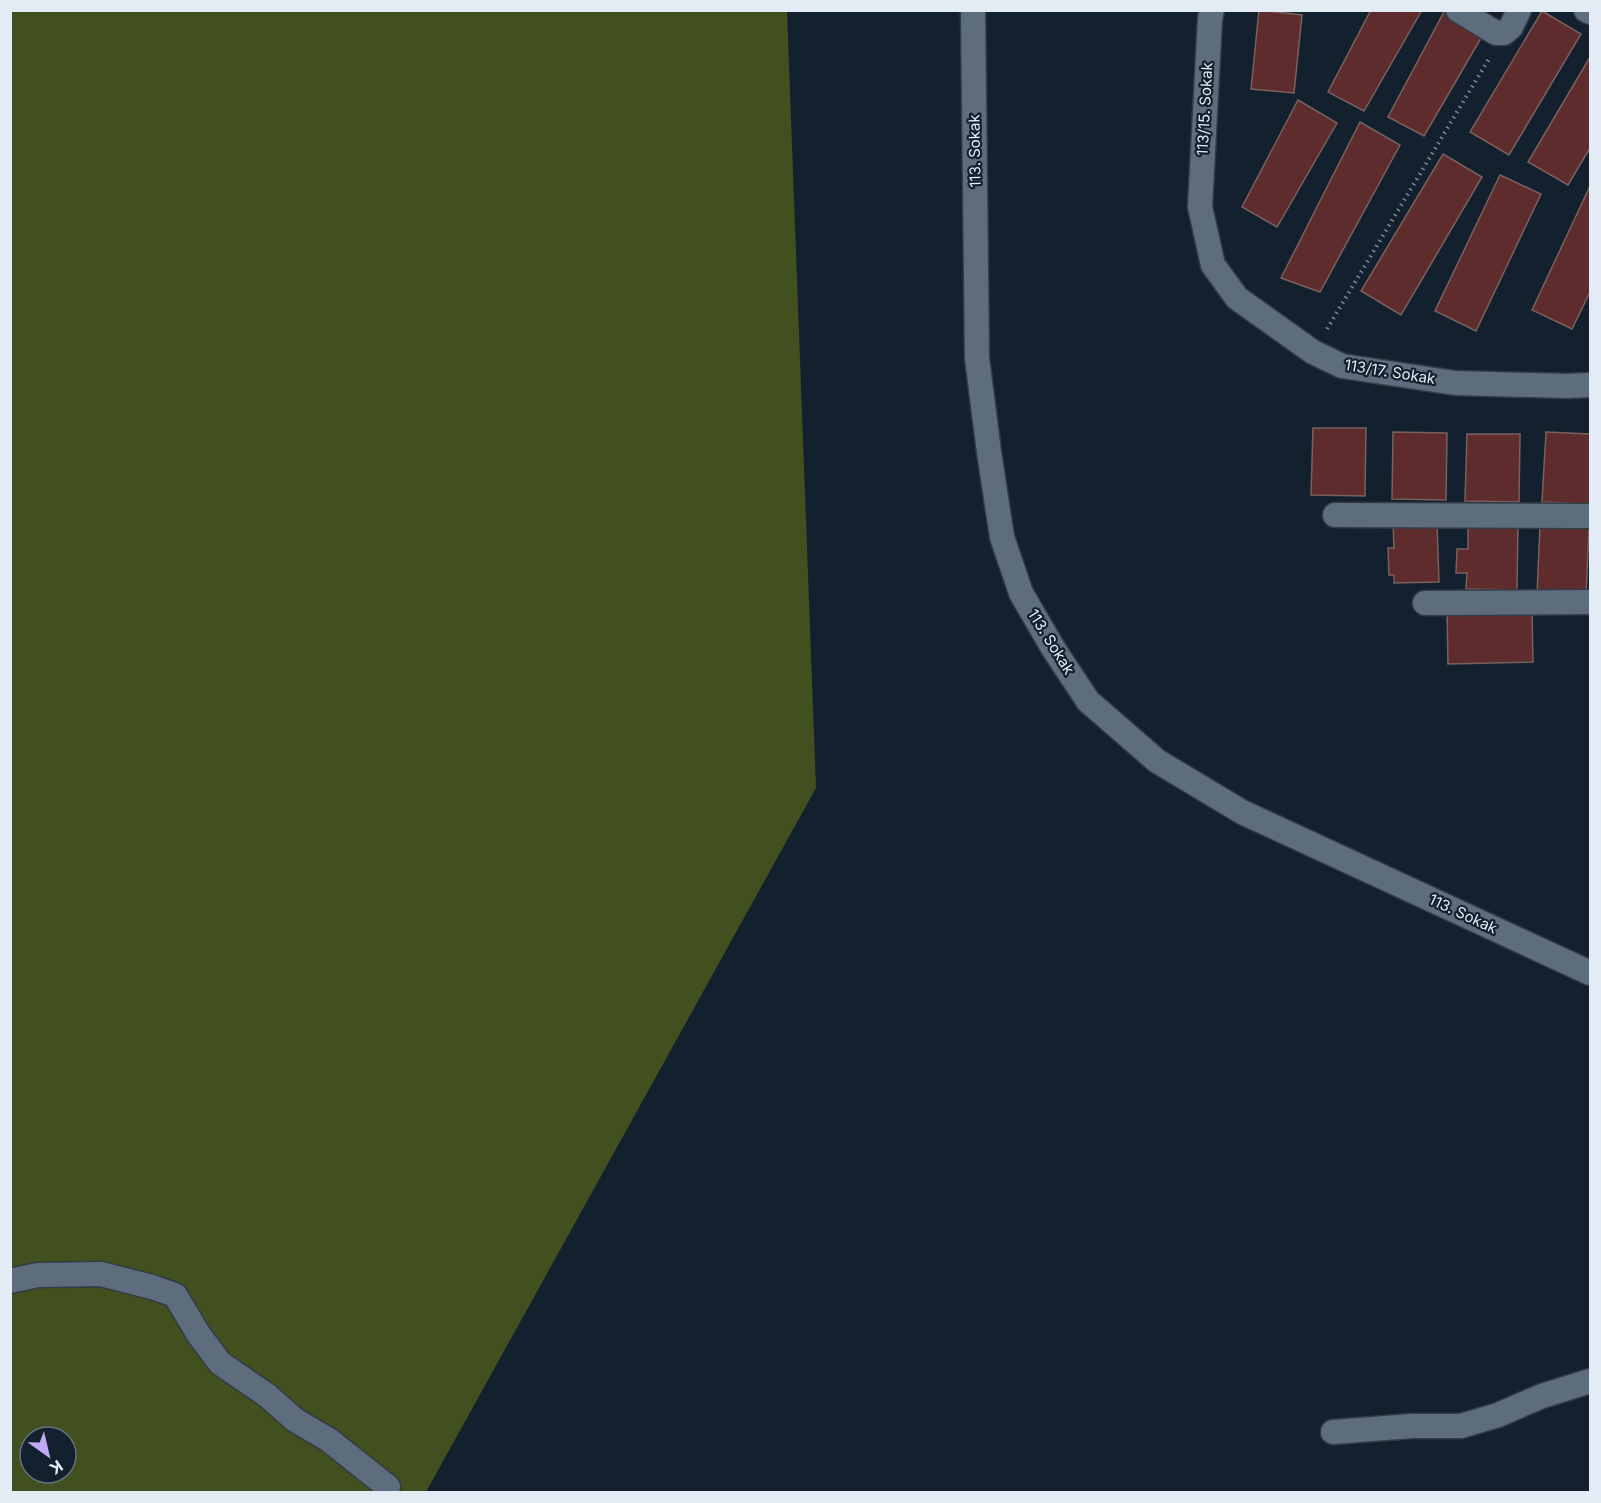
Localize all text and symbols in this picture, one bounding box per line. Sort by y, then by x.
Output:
street label: 113/15. Sokak [1193,61,1216,156]
street label: 113. Sokak [964,113,985,188]
street label: 113/17. Sokak [1343,355,1438,388]
street label: 113. Sokak [1024,606,1079,678]
street label: 113. Sokak [1426,889,1501,938]
north arrow [18,1425,78,1485]
text: K [46,1456,67,1479]

